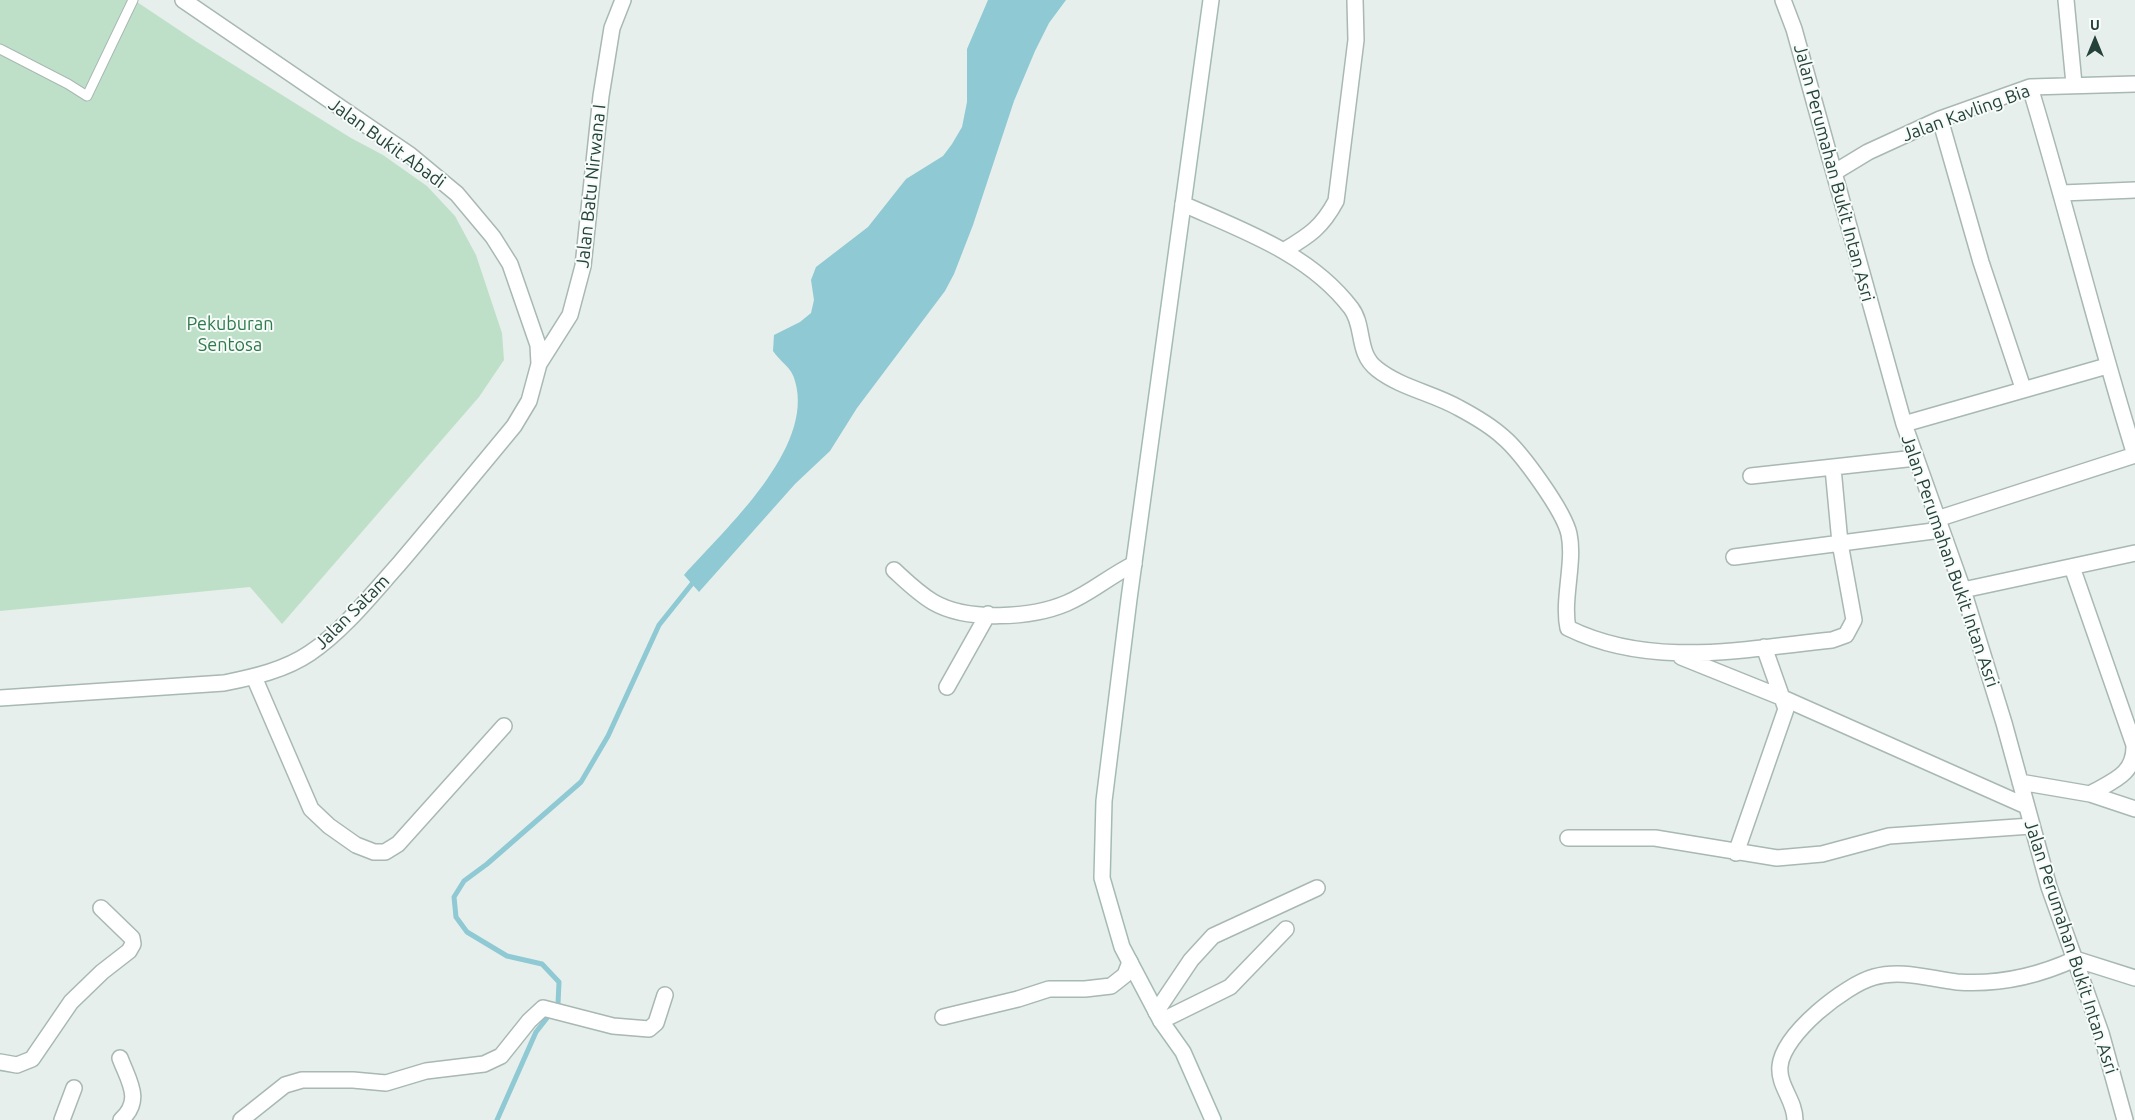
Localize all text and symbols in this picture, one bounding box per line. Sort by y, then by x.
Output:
north arrow [2070,15,2120,65]
text: U [2090,17,2100,33]
street label: Jalan Perumahan Bukit Intan Asri [1789,42,1879,304]
street label: Jalan Kavling Bia [1899,80,2033,146]
street label: Jalan Bukit Abadi [324,93,450,193]
street label: Jalan Batu Nirwana I [572,103,610,269]
park label: Pekuburan Sentosa [187,313,273,356]
street label: Jalan Perumahan Bukit Intan Asri [1897,432,2003,690]
street label: Jalan Satam [310,570,394,654]
street label: Jalan Perumahan Bukit Intan Asri [2020,817,2122,1077]

